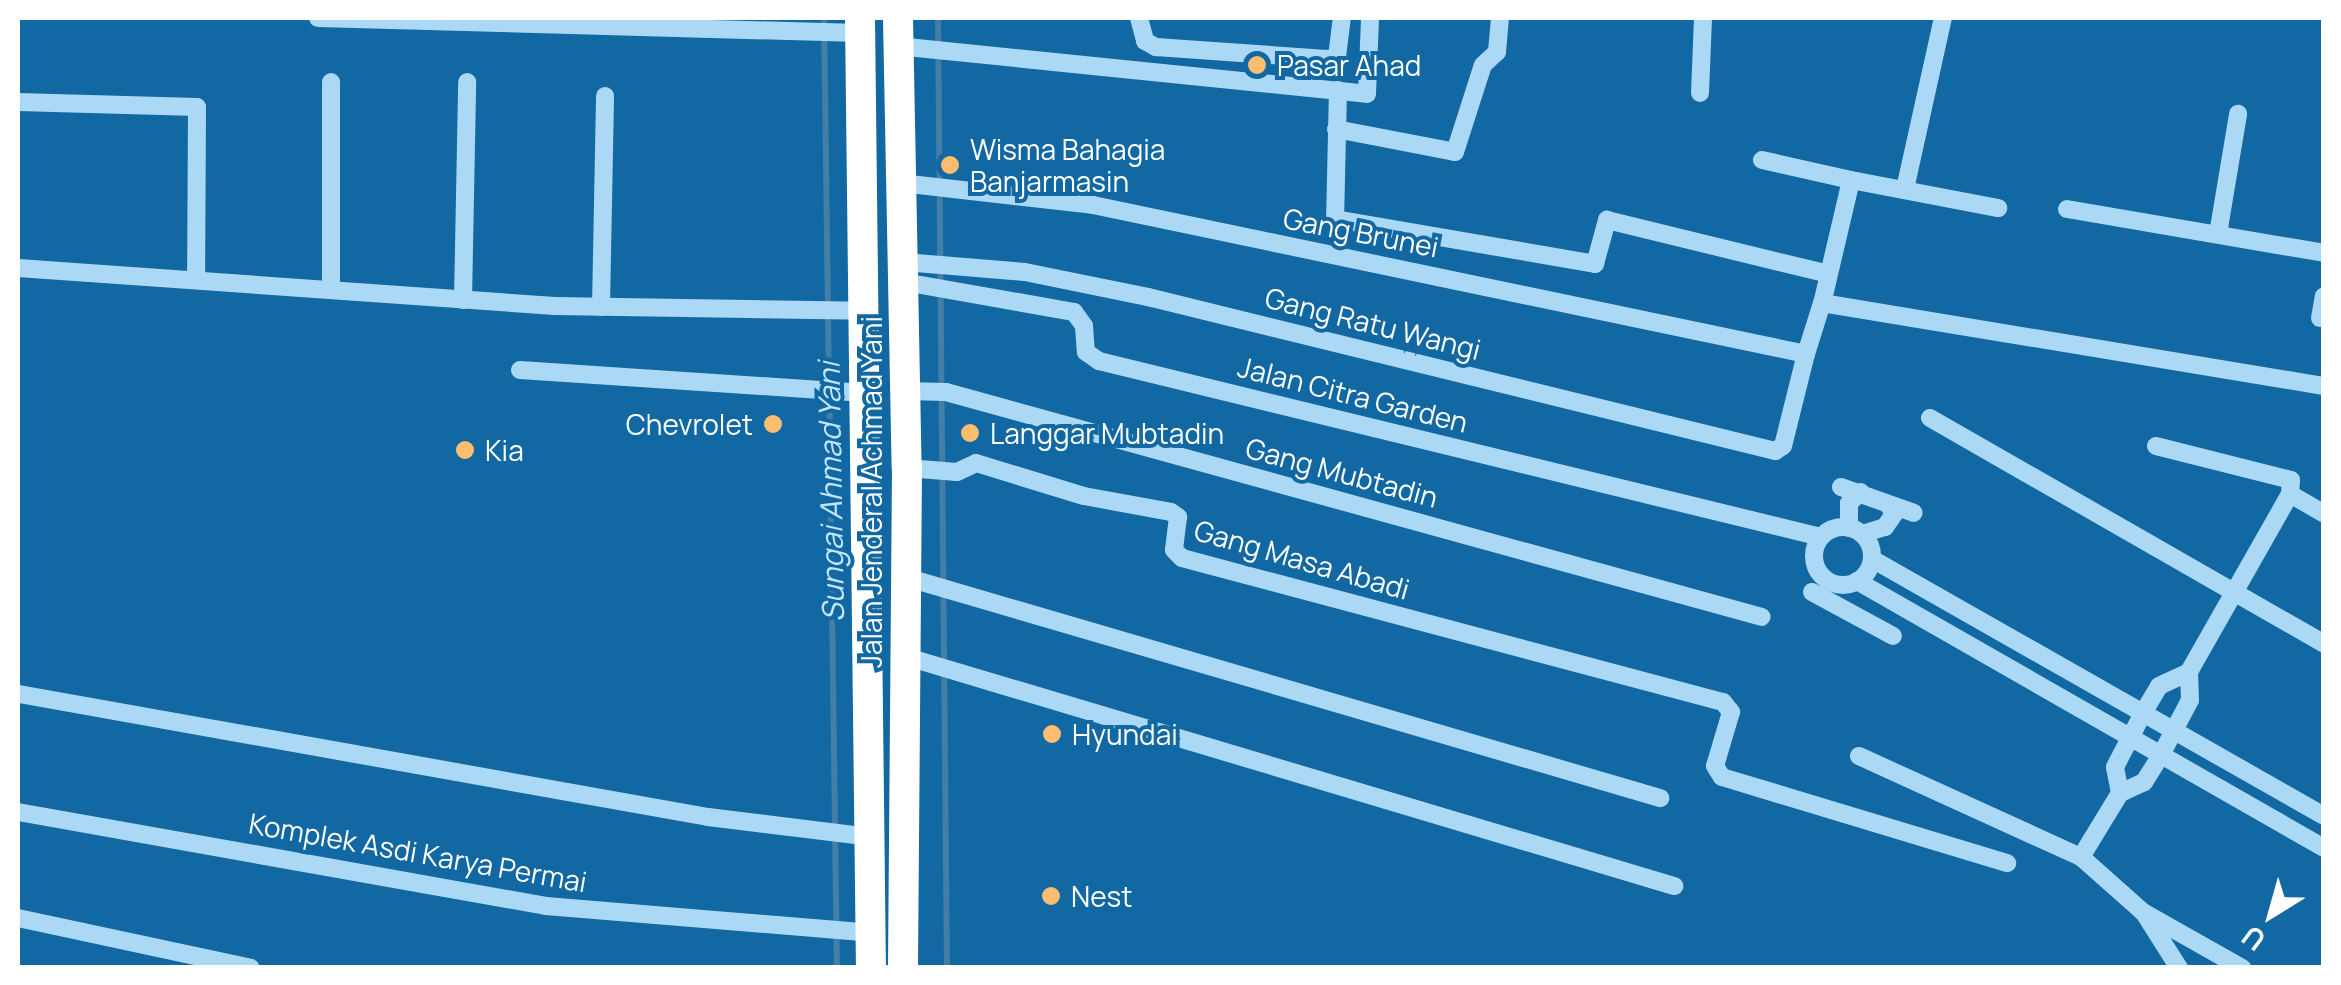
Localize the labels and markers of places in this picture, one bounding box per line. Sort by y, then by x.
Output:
place label: Pasar Ahad [1277,48,1421,82]
marker: Pasar Ahad [1246,54,1268,76]
place label: Wisma Bahagia Banjarmasin [970,132,1165,198]
marker: Wisma Bahagia Banjarmasin [939,154,961,176]
place label: Chevrolet [626,407,753,441]
marker: Chevrolet [762,413,784,435]
place label: Langgar Mubtadin [990,416,1224,450]
marker: Langgar Mubtadin [959,422,981,444]
place label: Kia [485,433,524,467]
marker: Kia [454,439,476,461]
place label: Hyundai [1072,717,1178,751]
marker: Hyundai [1041,723,1063,745]
place label: Nest [1071,879,1132,913]
marker: Nest [1040,885,1062,907]

